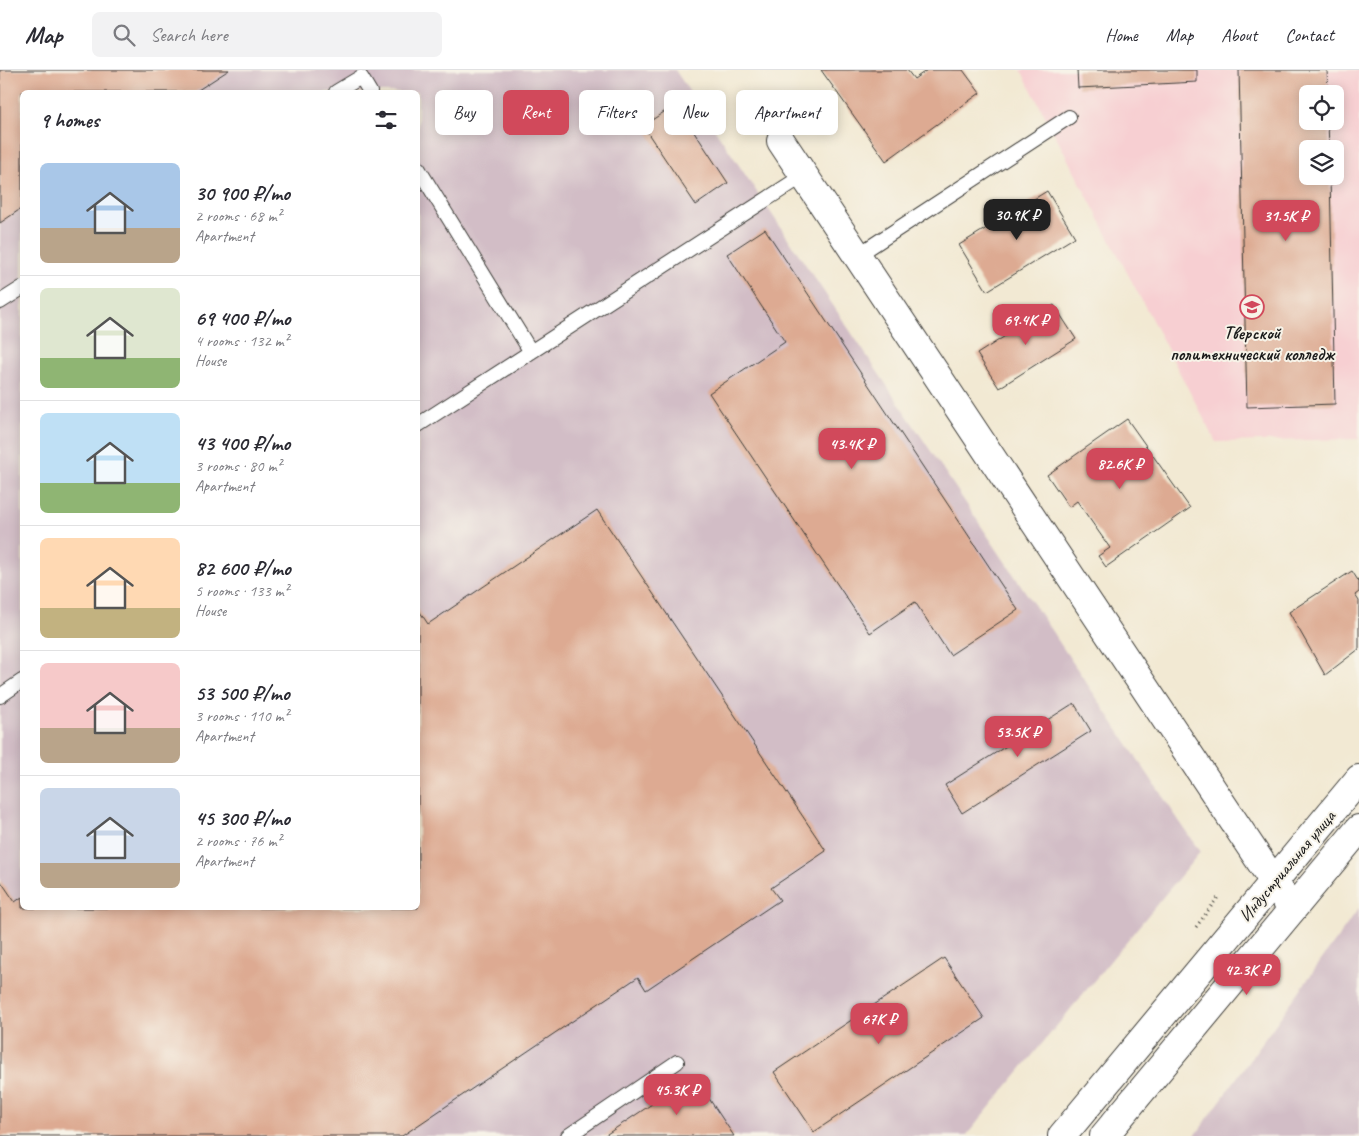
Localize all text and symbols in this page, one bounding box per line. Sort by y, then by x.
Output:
search box [92,12,442,57]
text: Map [25,20,62,50]
icon: search [110,21,138,49]
text: Search here [150,23,228,47]
text: Home [1105,24,1138,46]
text: Map [1166,24,1193,46]
text: About [1221,24,1257,46]
text: Contact [1285,24,1334,46]
map controls [1299,85,1344,185]
button: locate [1299,85,1344,130]
chip: Buy [435,90,493,135]
chip: Rent [503,90,569,135]
chip: Filters [579,90,654,135]
chip: New [664,90,726,135]
chip: Apartment [736,90,838,135]
icon: filters [372,106,400,134]
text: 9 homes [40,107,99,133]
button: layers [1299,140,1344,185]
text: 30 900 ₽/mo [195,180,290,206]
icon: home [80,183,140,243]
pin: 30.9K ₽ [971,198,1063,241]
pin: 31.5K ₽ [1240,200,1332,242]
text: 30.9K ₽ [995,205,1039,225]
text: 2 rooms · 68 m² [195,206,281,226]
text: 31.5K ₽ [1264,206,1308,226]
text: Apartment [195,226,254,246]
school or university icon: Тверской политехнический колледж [1239,294,1265,320]
pin: 69.4K ₽ [980,304,1072,346]
text: 69 400 ₽/mo [195,305,290,331]
icon: home [80,308,140,368]
text: 69.4K ₽ [1003,310,1049,330]
place label: Тверской политехнический колледж [1170,322,1336,365]
text: 4 rooms · 132 m² [195,331,289,351]
text: House [195,351,226,371]
pin: 43.4K ₽ [806,428,898,470]
text: 43 400 ₽/mo [195,430,290,456]
icon: home [80,433,140,493]
text: 43.4K ₽ [829,434,875,454]
pin: 82.6K ₽ [1074,448,1166,490]
text: 82.6K ₽ [1097,454,1143,474]
text: 3 rooms · 80 m² [195,456,281,476]
text: Apartment [195,476,254,496]
text: 82 600 ₽/mo [195,555,291,581]
icon: home [80,558,140,618]
text: 5 rooms · 133 m² [195,581,289,601]
text: House [195,601,226,621]
text: 53 500 ₽/mo [195,680,290,706]
icon: home [80,683,140,743]
text: 3 rooms · 110 m² [195,706,289,726]
pin: 53.5K ₽ [972,716,1064,758]
text: 53.5K ₽ [996,722,1040,742]
text: Apartment [195,726,254,746]
street label: Индустриальная улица [1234,804,1341,926]
text: 45 300 ₽/mo [195,805,290,831]
icon: home [80,808,140,868]
text: 2 rooms · 76 m² [195,831,281,851]
text: Apartment [195,851,254,871]
pin: 42.3K ₽ [1201,954,1293,996]
text: 42.3K ₽ [1224,960,1270,980]
pin: 67K ₽ [844,1002,914,1045]
text: 67K ₽ [862,1009,896,1029]
pin: 45.3K ₽ [631,1074,723,1116]
text: 45.3K ₽ [655,1080,699,1100]

